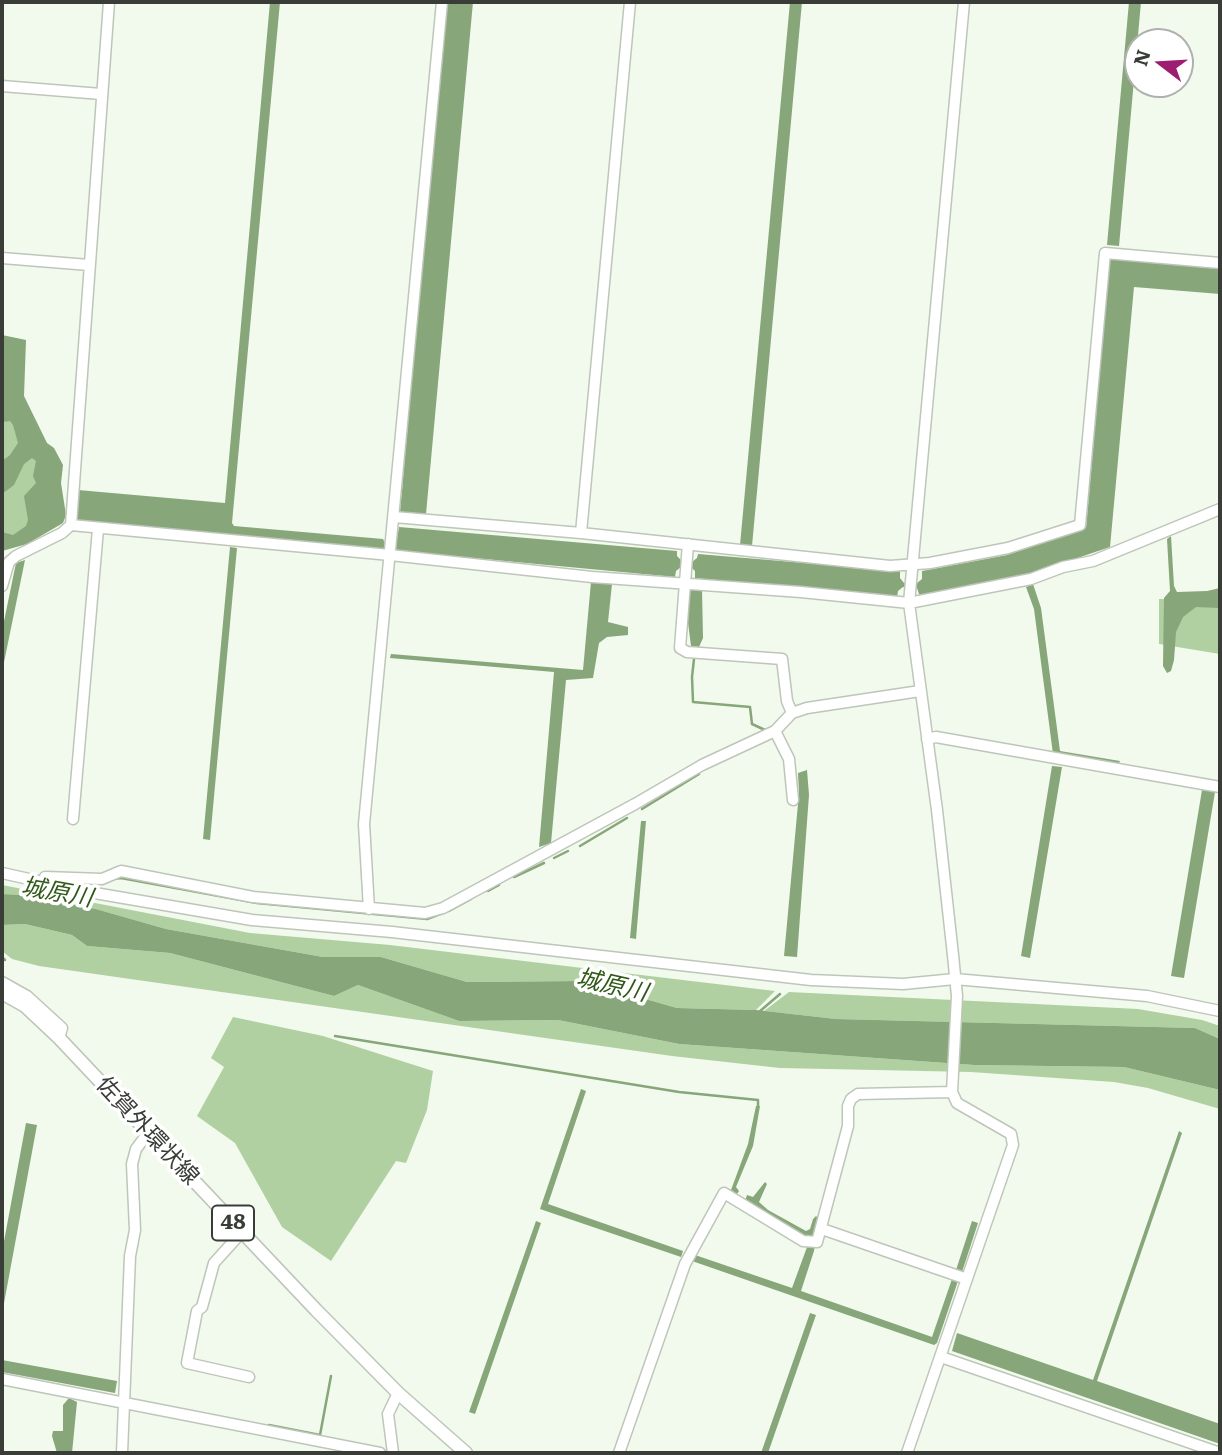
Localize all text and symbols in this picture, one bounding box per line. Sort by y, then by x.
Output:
north arrow [1124,28,1194,98]
text: N [1125,46,1157,69]
water label: 城原川 [19,873,95,913]
water label: 城原川 [574,964,650,1008]
street label: 佐賀外環状線 [90,1071,204,1191]
road number: 48 [212,1206,254,1240]

